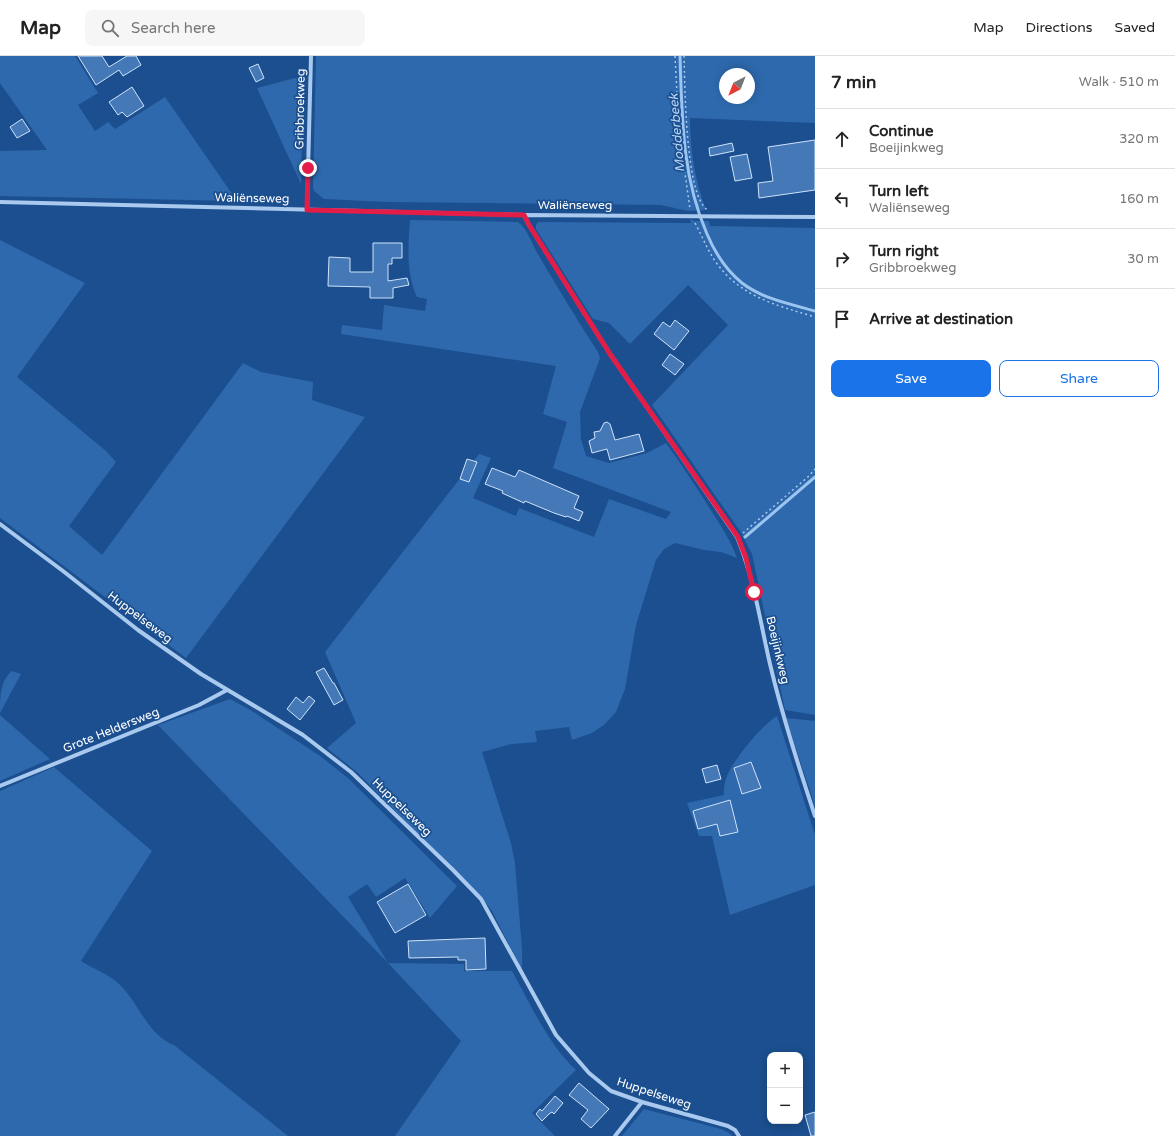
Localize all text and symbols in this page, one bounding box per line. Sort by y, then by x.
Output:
search box [85,10,365,46]
text: Map [20,17,61,39]
icon: search [99,17,121,39]
text: Search here [131,19,215,37]
text: Map [973,19,1004,36]
text: Directions [1026,19,1093,36]
text: Saved [1115,19,1155,36]
north arrow [719,68,755,104]
street label: Gribbroekweg [292,69,308,149]
text: 7 min [831,72,876,93]
text: Walk · 510 m [1079,74,1159,90]
water label: Modderbeek [666,92,688,173]
text: Continue [869,122,933,140]
icon: ahead [831,128,853,150]
text: 320 m [1119,131,1159,147]
text: Boeijinkweg [869,140,944,156]
route end [299,159,317,177]
text: Turn left [869,182,929,200]
icon: left [831,188,853,210]
street label: Waliënseweg [215,190,289,206]
text: 160 m [1119,191,1159,207]
street label: Waliënseweg [538,198,612,212]
text: Waliënseweg [869,200,950,216]
text: Turn right [869,242,939,260]
icon: right [831,248,853,270]
text: 30 m [1127,251,1159,267]
text: Gribbroekweg [869,260,956,276]
icon: arrive [831,308,853,330]
text: Arrive at destination [869,310,1013,328]
button: Save [831,360,991,397]
button: Share [999,360,1159,397]
route start [745,583,763,601]
street label: Huppelseweg [105,588,175,646]
street label: Boeijinkweg [763,615,793,685]
street label: Grote Heldersweg [61,704,161,756]
street label: Huppelseweg [369,775,435,839]
map controls [767,1052,803,1124]
button: + [767,1052,803,1088]
street label: Huppelseweg [615,1074,693,1112]
button: − [767,1088,803,1124]

